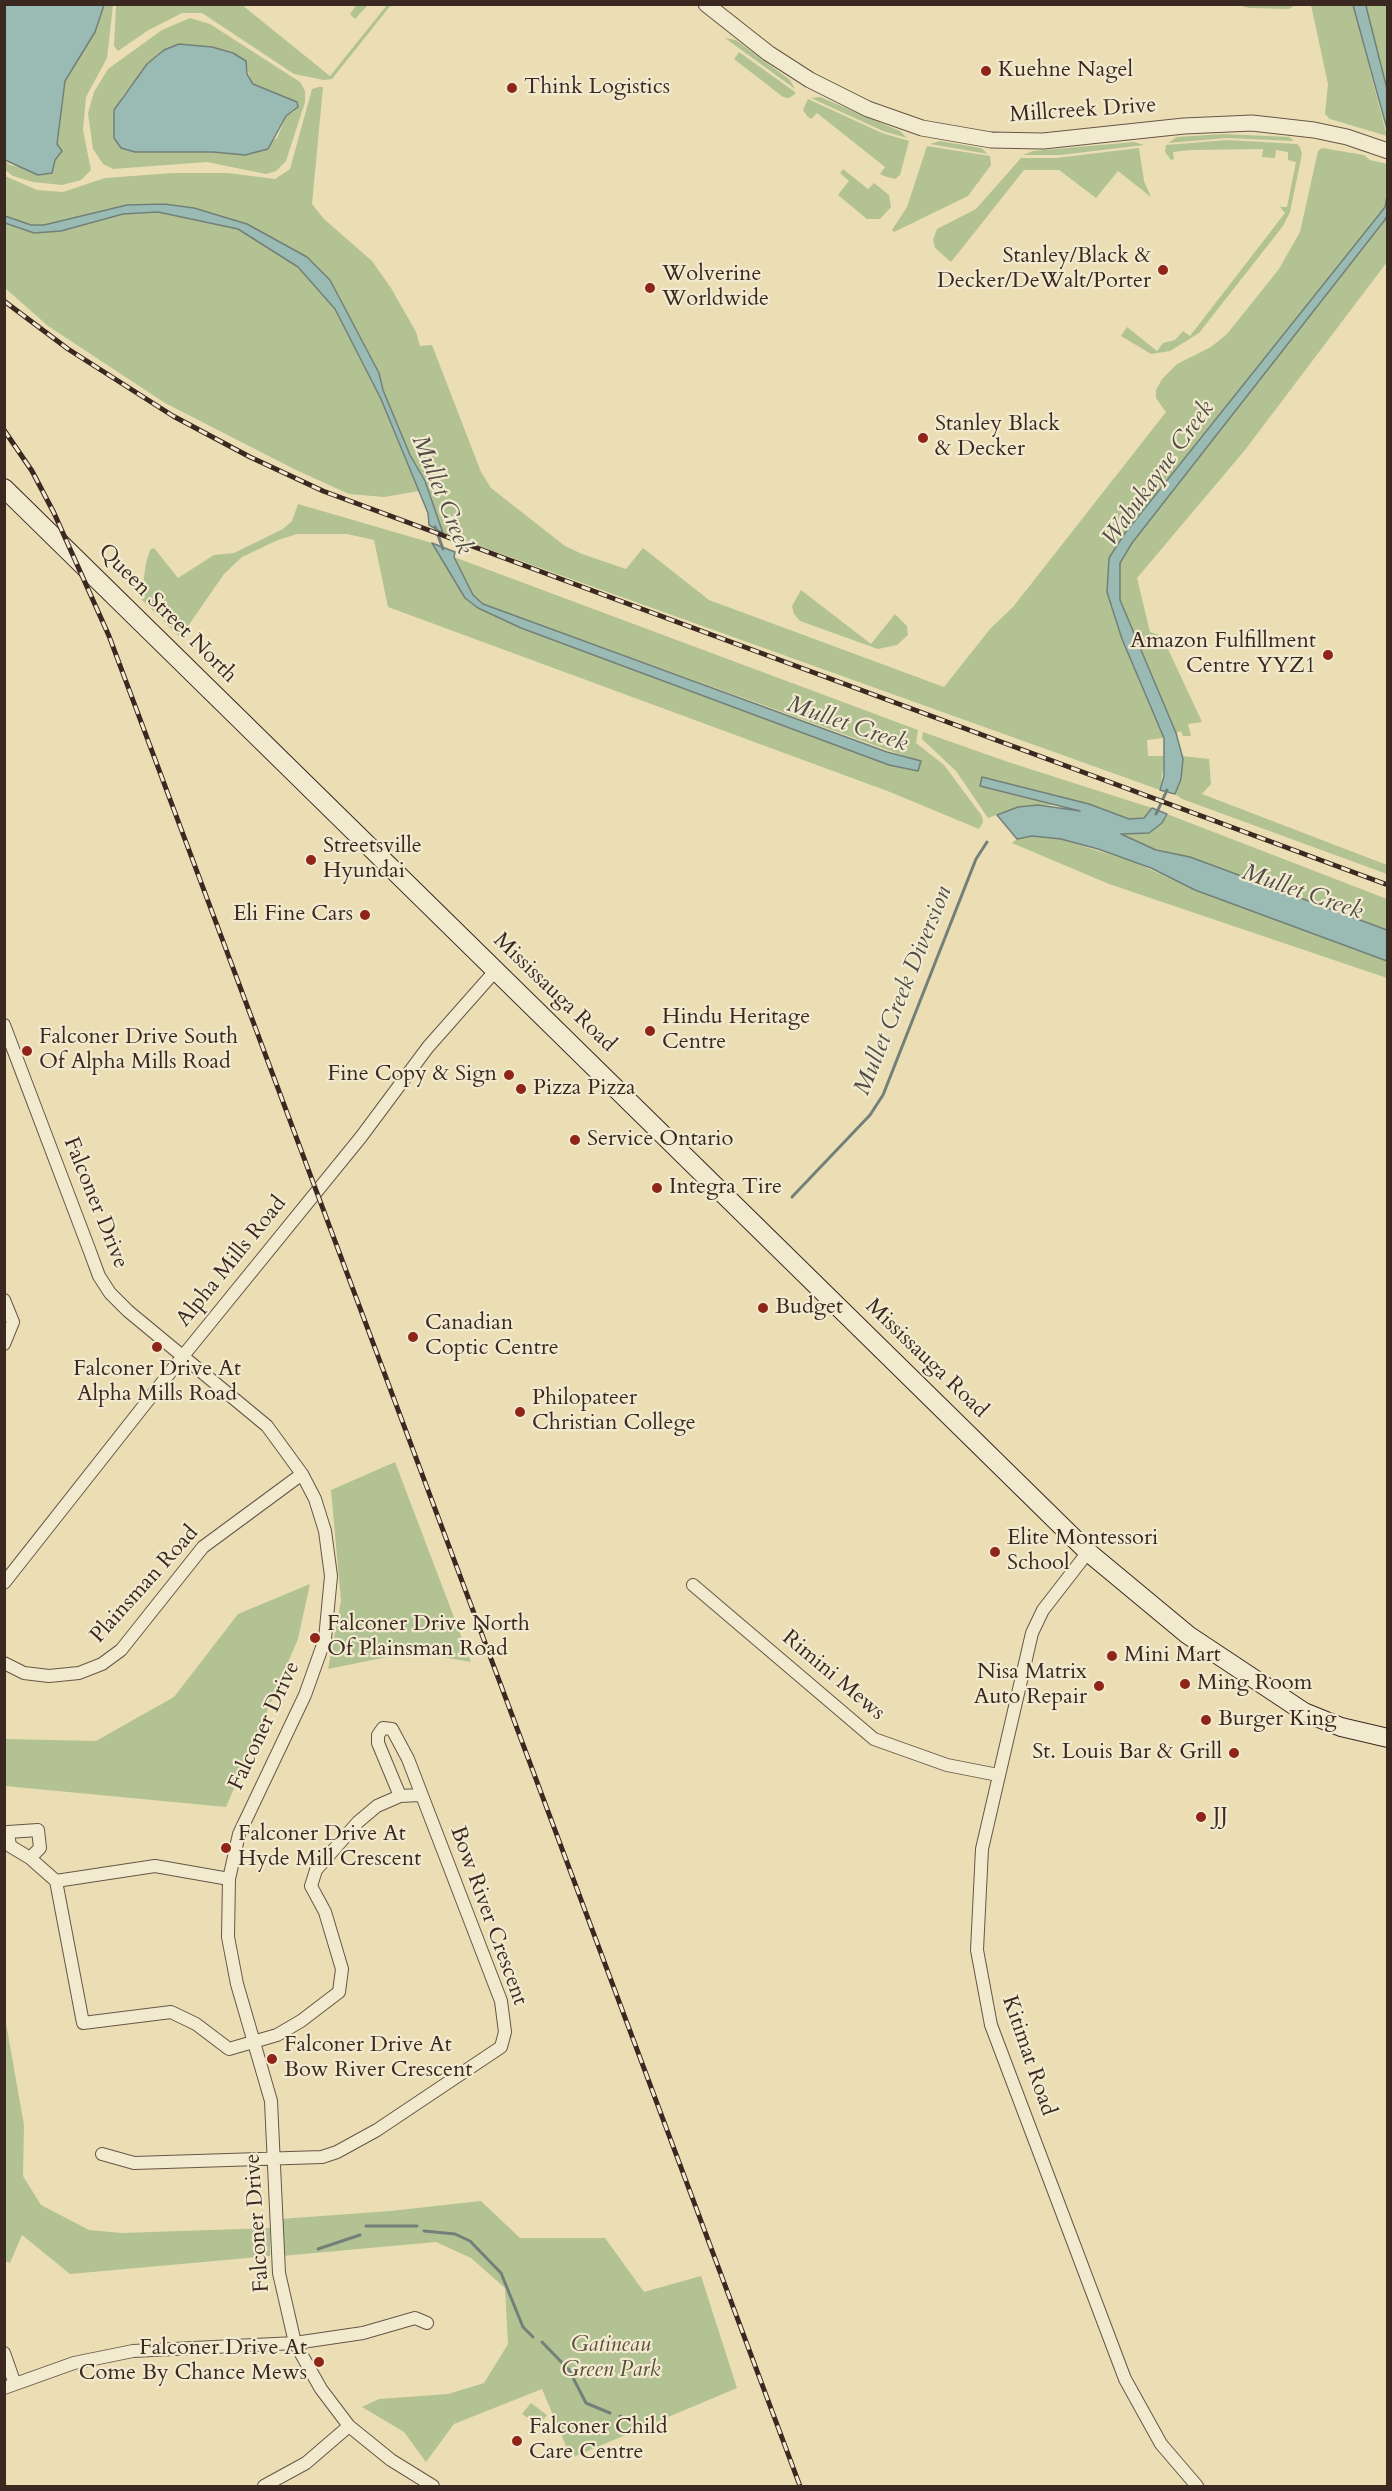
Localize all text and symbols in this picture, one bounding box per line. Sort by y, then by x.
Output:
place label: Kuehne Nagel [998,58,1133,84]
marker: Kuehne Nagel [979,64,993,78]
place label: Think Logistics [524,75,670,101]
marker: Think Logistics [505,81,519,95]
street label: Millcreek Drive [1009,93,1157,129]
place label: Stanley/Black & Decker/DeWalt/Porter [937,244,1151,296]
place label: Wolverine Worldwide [662,262,769,314]
marker: Stanley/Black & Decker/DeWalt/Porter [1156,263,1170,277]
marker: Wolverine Worldwide [643,281,657,295]
water label: Wabukayne Creek [1097,396,1221,552]
place label: Stanley Black & Decker [935,412,1060,464]
water label: Mullet Creek [404,431,478,559]
marker: Stanley Black & Decker [916,431,930,445]
street label: Queen Street North [92,539,242,689]
place label: Amazon Fulfillment Centre YYZ1 [1130,629,1316,680]
marker: Amazon Fulfillment Centre YYZ1 [1321,648,1335,662]
water label: Mullet Creek [783,691,911,759]
place label: Streetsville Hyundai [323,834,422,885]
marker: Streetsville Hyundai [304,853,318,867]
water label: Mullet Creek [1238,859,1366,927]
water label: Mullet Creek Diversion [849,882,959,1100]
place label: Eli Fine Cars [233,902,353,928]
marker: Eli Fine Cars [358,908,372,922]
street label: Mississauga Road [487,928,621,1058]
place label: Hindu Heritage Centre [662,1005,810,1056]
marker: Hindu Heritage Centre [643,1024,657,1038]
place label: Falconer Drive South Of Alpha Mills Road [39,1025,238,1076]
marker: Falconer Drive South Of Alpha Mills Road [20,1044,34,1058]
place label: Fine Copy & Sign [328,1062,497,1088]
marker: Fine Copy & Sign [502,1068,516,1082]
place label: Pizza Pizza [533,1076,636,1102]
marker: Pizza Pizza [514,1082,528,1096]
place label: Service Ontario [587,1127,733,1153]
marker: Service Ontario [568,1133,582,1147]
street label: Falconer Drive [57,1134,133,1272]
place label: Integra Tire [669,1175,782,1201]
marker: Integra Tire [650,1181,664,1195]
street label: Alpha Mills Road [171,1191,293,1333]
street label: Mississauga Road [859,1294,993,1424]
place label: Budget [775,1295,843,1321]
marker: Budget [756,1301,770,1315]
place label: Canadian Coptic Centre [425,1311,559,1362]
marker: Canadian Coptic Centre [406,1330,420,1344]
marker: Falconer Drive At Alpha Mills Road [150,1340,164,1354]
place label: Falconer Drive At Alpha Mills Road [73,1357,241,1408]
place label: Philopateer Christian College [532,1386,696,1438]
marker: Philopateer Christian College [513,1405,527,1419]
street label: Plainsman Road [85,1521,205,1649]
place label: Elite Montessori School [1007,1526,1158,1578]
marker: Elite Montessori School [988,1545,1002,1559]
place label: Falconer Drive North Of Plainsman Road [327,1612,530,1664]
street label: Rimini Mews [776,1625,890,1727]
marker: Falconer Drive North Of Plainsman Road [308,1631,322,1645]
place label: Mini Mart [1124,1643,1221,1669]
marker: Mini Mart [1105,1649,1119,1663]
street label: Falconer Drive [224,1657,306,1795]
place label: Nisa Matrix Auto Repair [974,1660,1087,1712]
place label: Ming Room [1197,1671,1312,1697]
marker: Ming Room [1178,1677,1192,1691]
marker: Nisa Matrix Auto Repair [1092,1679,1106,1693]
place label: Burger King [1218,1707,1337,1733]
marker: Burger King [1199,1713,1213,1727]
place label: St. Louis Bar & Grill [1032,1740,1222,1766]
marker: St. Louis Bar & Grill [1227,1746,1241,1760]
place label: JJ [1213,1804,1228,1830]
marker: JJ [1194,1810,1208,1824]
place label: Falconer Drive At Hyde Mill Crescent [238,1822,421,1874]
street label: Bow River Crescent [443,1823,533,2009]
marker: Falconer Drive At Hyde Mill Crescent [219,1841,233,1855]
street label: Kitimat Road [995,1993,1061,2119]
place label: Falconer Drive At Bow River Crescent [284,2033,473,2084]
marker: Falconer Drive At Bow River Crescent [265,2052,279,2066]
street label: Falconer Drive [240,2153,276,2293]
park label: Gatineau Green Park [561,2333,661,2384]
place label: Falconer Drive At Come By Chance Mews [79,2336,307,2388]
marker: Falconer Drive At Come By Chance Mews [312,2355,326,2369]
place label: Falconer Child Care Centre [529,2415,667,2466]
marker: Falconer Child Care Centre [510,2434,524,2448]

